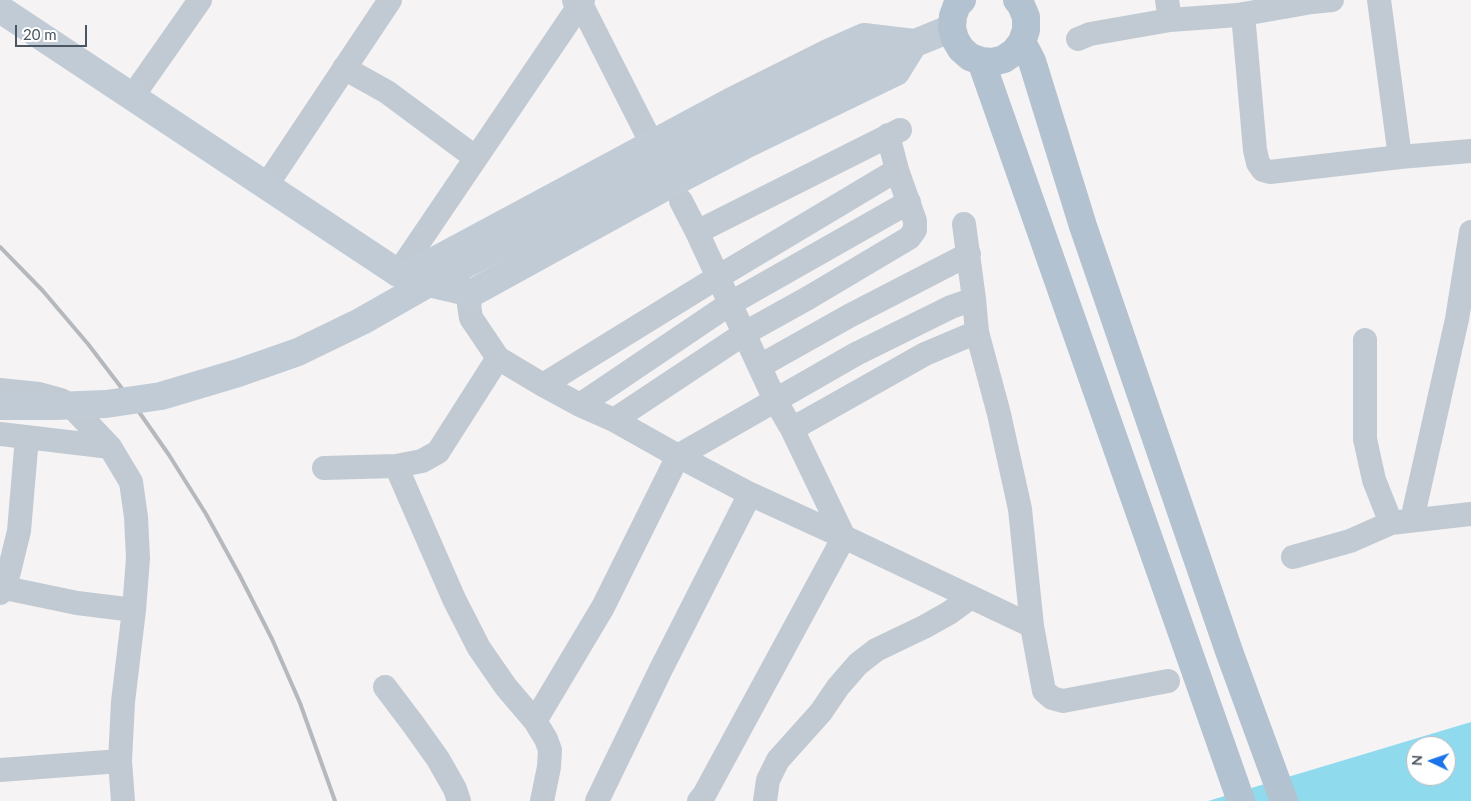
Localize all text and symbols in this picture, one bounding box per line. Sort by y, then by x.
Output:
scale bar [18,15,90,47]
text: 20 m [23,25,57,43]
north arrow [1406,736,1456,786]
text: N [1408,754,1425,766]

